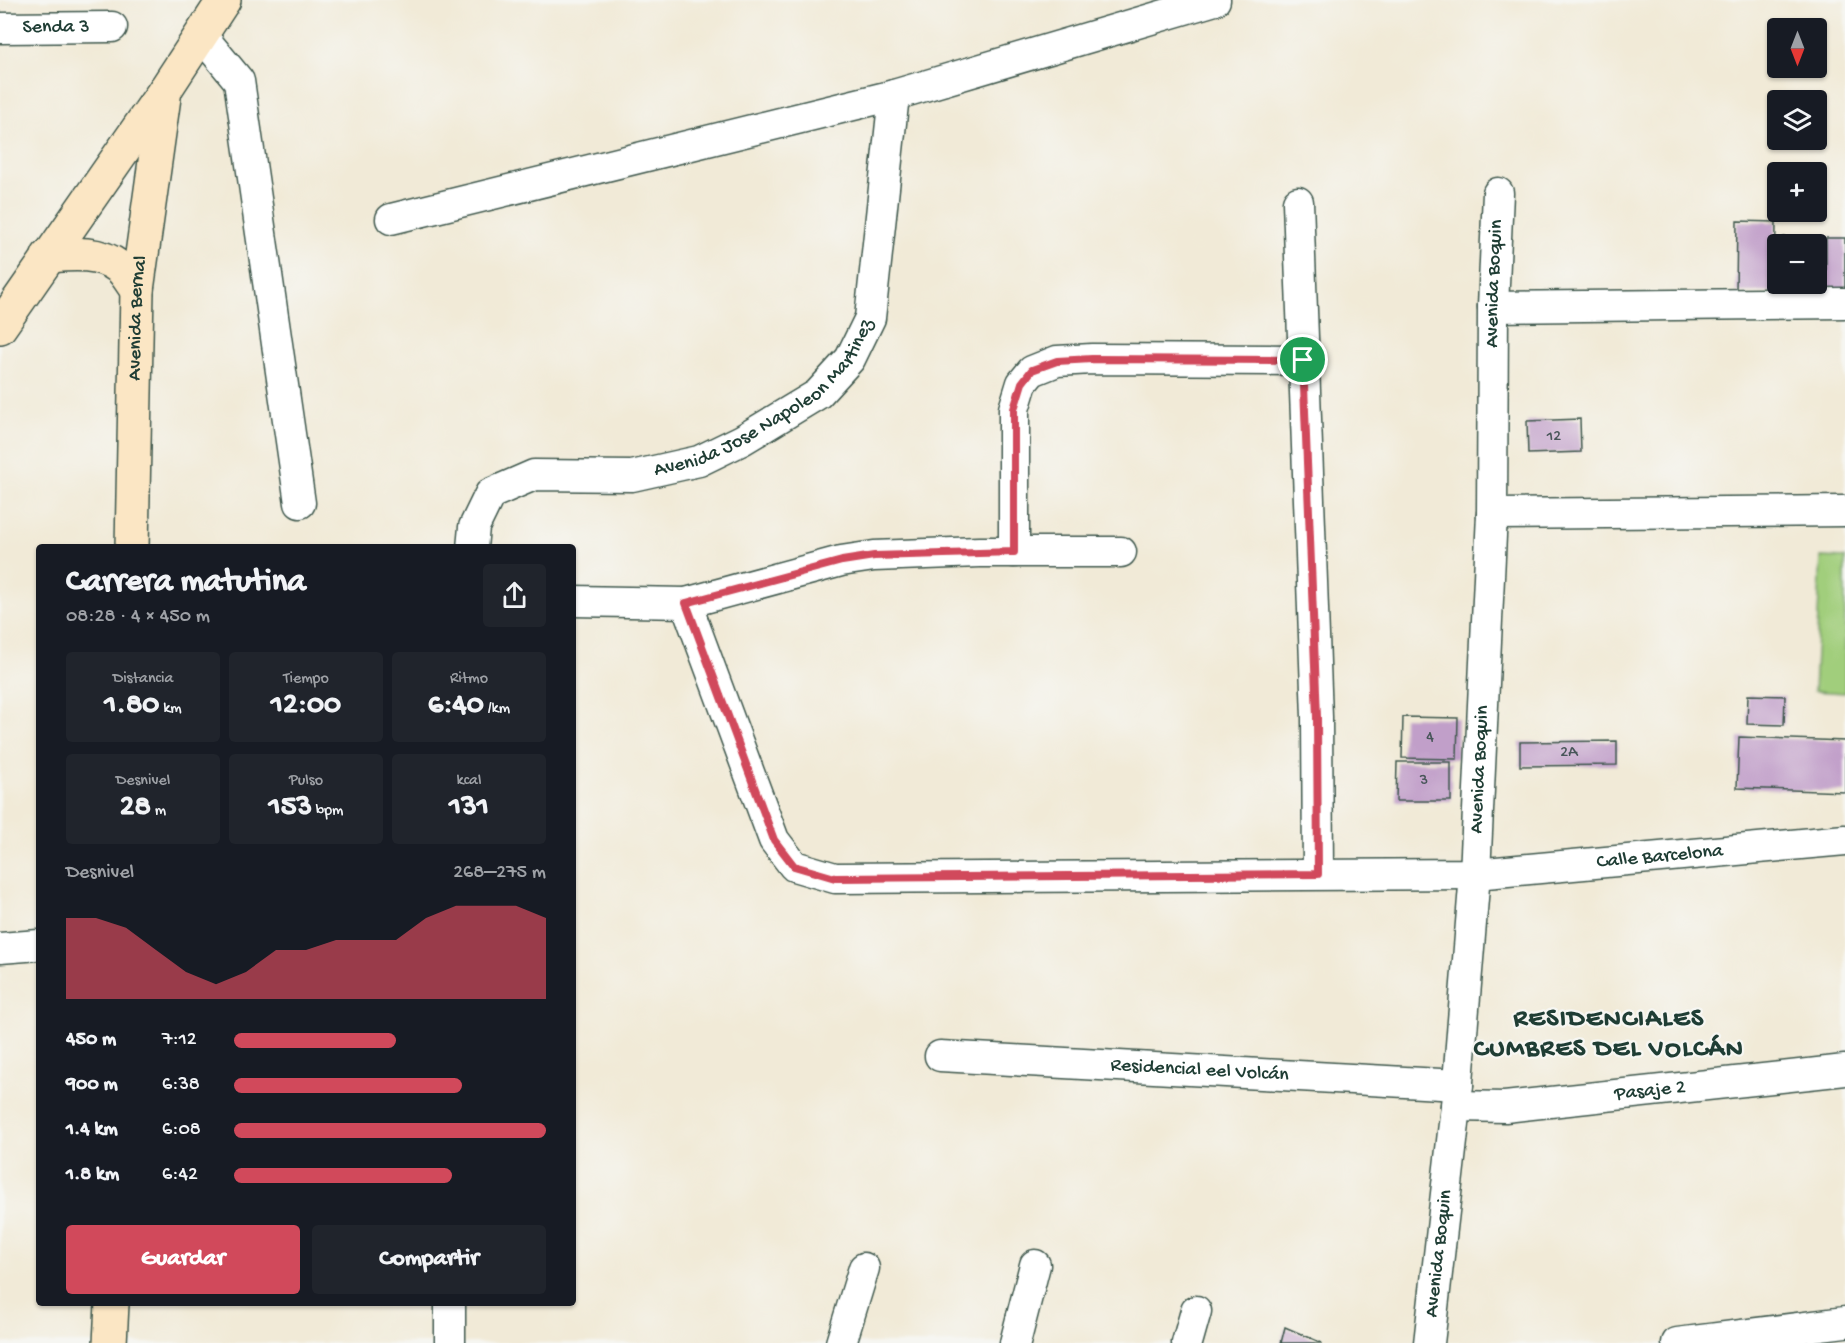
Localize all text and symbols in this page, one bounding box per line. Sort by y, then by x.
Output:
street label: Senda 3 [22,16,90,39]
north arrow [1767,18,1827,78]
map controls [1767,18,1827,294]
button: layers [1767,90,1827,150]
button: + [1767,162,1827,222]
street label: Avenida Boquin [1481,219,1508,348]
button: − [1767,234,1827,294]
street label: Avenida Bernal [124,254,153,381]
street label: Avenida Jose Napoleon Martinez [652,314,880,482]
pin [1277,334,1328,385]
icon: arrive [1286,343,1319,376]
house number: 12 [1546,428,1561,447]
text: Carrera matutina [66,564,306,602]
button: share [483,564,546,627]
text: 08:28 · 4 × 450 m [66,606,210,629]
text: Distancia [113,670,173,689]
text: Tiempo [283,670,329,689]
text: Ritmo [450,670,488,689]
text: 1.80 [104,689,159,724]
text: 12:00 [271,689,341,724]
text: 6:40 [428,689,484,724]
text: km [159,700,182,719]
text: /km [484,700,510,719]
street label: Avenida Boquin [1465,704,1494,834]
house number: 4 [1426,729,1434,748]
house number: 2A [1560,744,1579,763]
text: Desnivel [116,772,170,791]
text: Pulso [289,772,323,791]
text: kcal [457,772,481,791]
house number: 3 [1419,772,1428,791]
text: 28 [120,791,151,826]
text: 153 [269,791,312,826]
text: 131 [449,791,489,826]
text: m [151,802,166,821]
text: bpm [312,802,343,821]
street label: Calle Barcelona [1596,840,1725,874]
text: Desnivel [66,862,134,885]
text: 268–275 m [453,862,546,885]
district label: RESIDENCIALES CUMBRES DEL VOLCÁN [1474,1005,1744,1066]
text: 450 m [66,1029,116,1052]
text: 7:12 [162,1029,197,1052]
street label: Residencial eel Volcán [1110,1054,1290,1087]
text: 900 m [66,1074,118,1097]
text: 6:38 [162,1074,200,1097]
street label: Pasaje 2 [1612,1076,1687,1107]
text: 1.4 km [66,1119,118,1142]
text: 6:08 [162,1119,201,1142]
text: 1.8 km [66,1164,119,1187]
text: 6:42 [162,1164,198,1187]
street label: Avenida Boquin [1421,1188,1458,1319]
button: Guardar [66,1225,300,1294]
button: Compartir [312,1225,546,1294]

